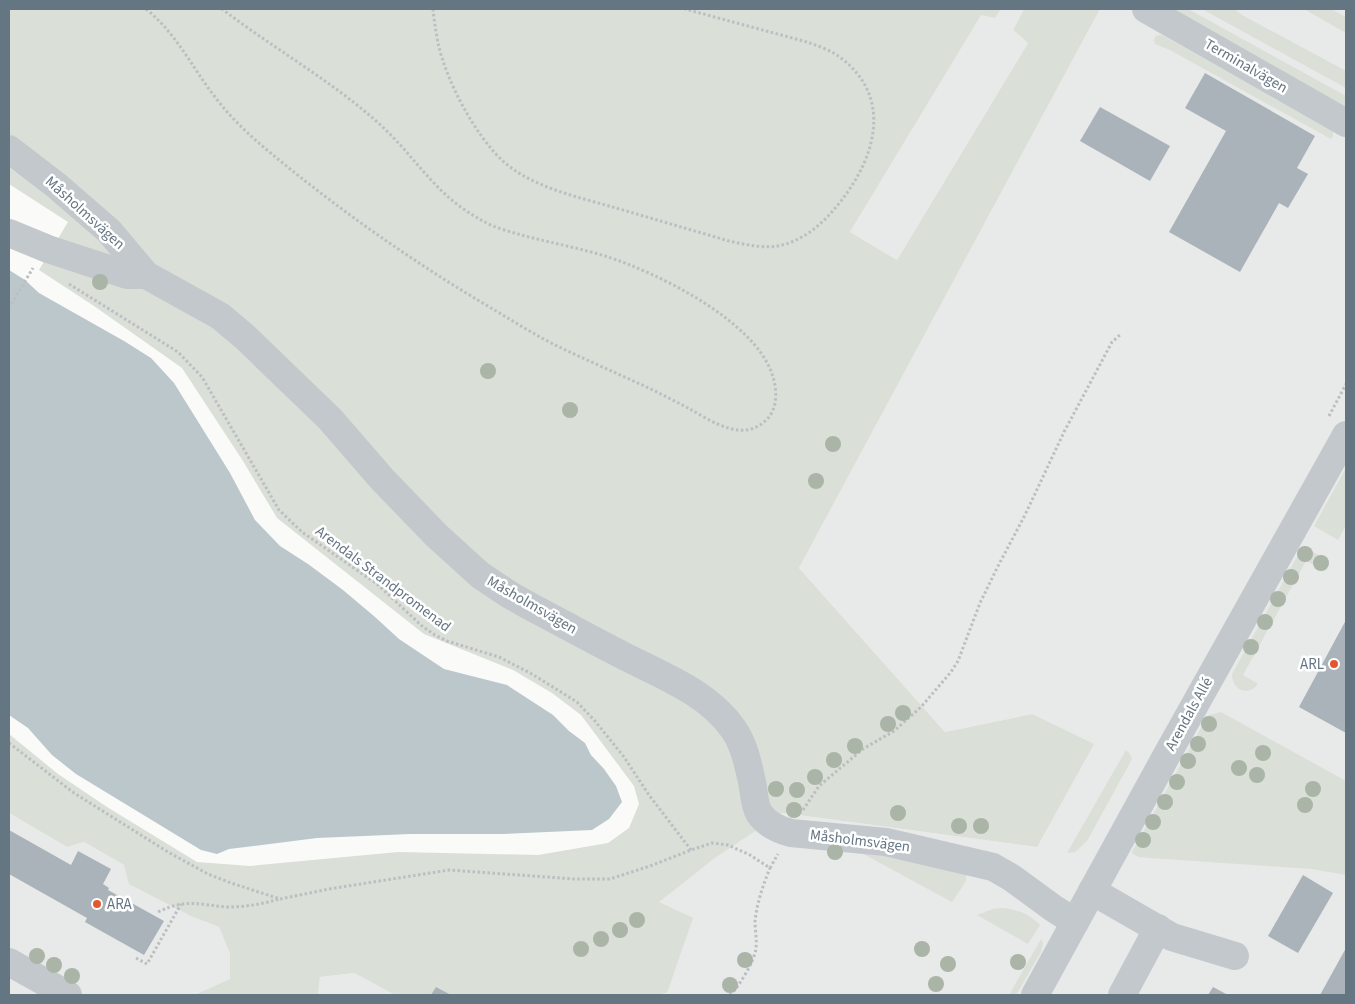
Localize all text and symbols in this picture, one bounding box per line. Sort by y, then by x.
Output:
street label: Terminalvägen [1201,34,1291,98]
street label: Måsholmsvägen [40,171,130,255]
street label: Arendals Strandpromenad [311,521,455,637]
street label: Måsholmsvägen [483,571,581,639]
place label: ARL [1300,654,1324,675]
marker: ARL [1328,658,1340,670]
street label: Arendals Allé [1160,673,1218,755]
street label: Måsholmsvägen [809,824,911,858]
place label: ARA [107,894,133,915]
marker: ARA [91,898,103,910]

